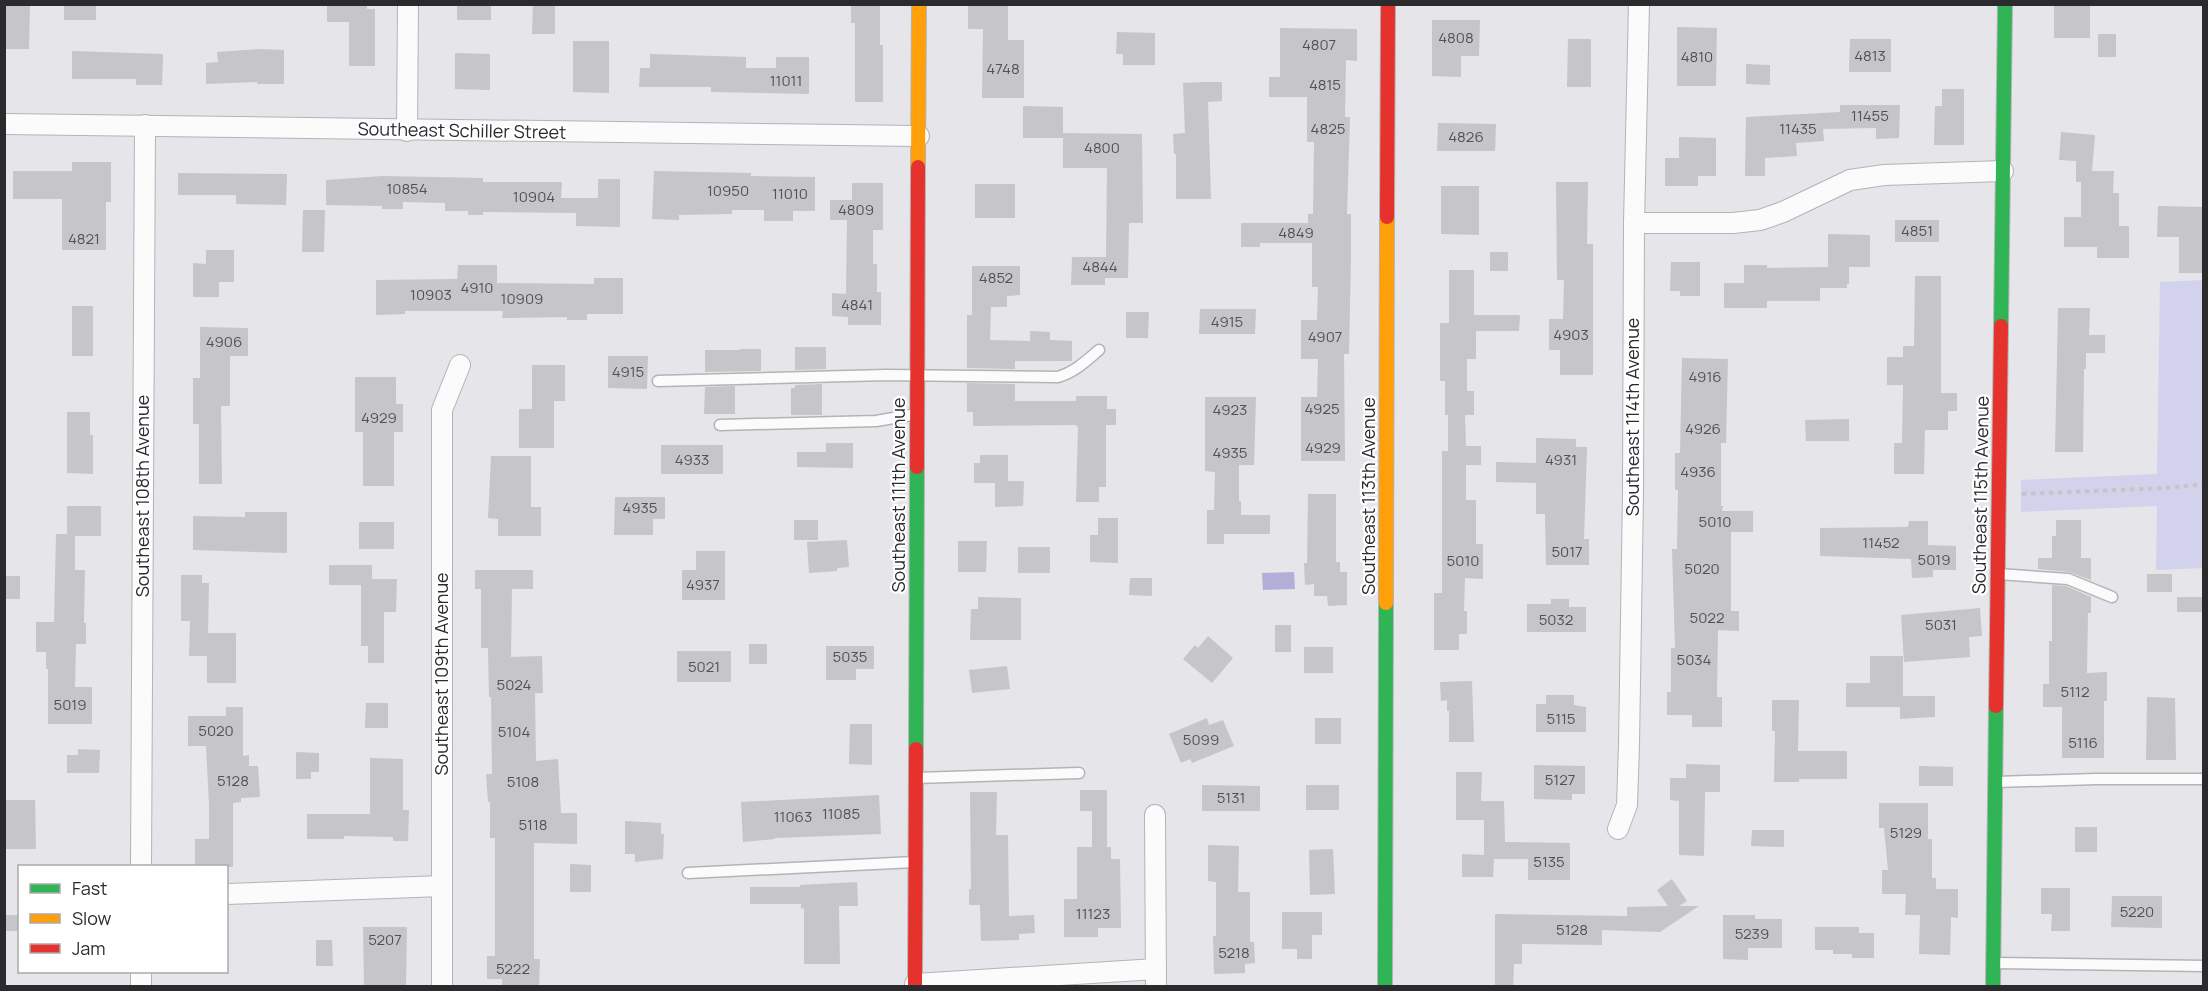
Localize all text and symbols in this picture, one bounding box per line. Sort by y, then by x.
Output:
house number: 4808 [1438,27,1474,48]
house number: 4807 [1302,34,1336,55]
house number: 4813 [1854,45,1886,66]
house number: 4810 [1681,46,1713,67]
house number: 4748 [986,58,1020,79]
house number: 11011 [770,70,802,91]
house number: 4815 [1309,74,1341,95]
house number: 11455 [1851,105,1889,126]
street label: Southeast Schiller Street [357,116,567,144]
house number: 4825 [1311,118,1345,139]
house number: 11435 [1779,118,1817,139]
house number: 4826 [1448,126,1484,147]
house number: 4800 [1084,137,1120,158]
house number: 10854 [386,178,428,199]
house number: 10950 [707,180,749,201]
house number: 11010 [772,183,808,204]
house number: 10904 [513,186,555,207]
house number: 4809 [838,199,874,220]
house number: 4851 [1901,220,1933,241]
house number: 4849 [1278,222,1314,243]
house number: 4821 [68,228,100,249]
house number: 4844 [1082,256,1118,277]
house number: 4852 [979,267,1013,288]
house number: 4910 [461,277,494,298]
house number: 10903 [410,284,452,305]
house number: 10909 [501,288,543,309]
house number: 4841 [841,294,873,315]
house number: 4915 [1211,311,1243,332]
street label: Southeast 114th Avenue [1620,318,1644,516]
house number: 4903 [1553,324,1589,345]
house number: 4907 [1308,326,1342,347]
house number: 4906 [206,331,242,352]
house number: 4915 [612,361,644,382]
house number: 4916 [1688,366,1722,387]
street label: Southeast 108th Avenue [130,395,154,597]
street label: Southeast 115th Avenue [1966,396,1994,594]
street label: Southeast 111th Avenue [886,397,910,593]
street label: Southeast 113th Avenue [1356,397,1380,595]
house number: 4925 [1304,398,1340,419]
house number: 4923 [1213,399,1247,420]
house number: 4929 [361,407,397,428]
house number: 4926 [1685,418,1721,439]
house number: 4929 [1305,437,1341,458]
house number: 4935 [1213,442,1247,463]
house number: 4933 [675,449,709,470]
house number: 4931 [1545,449,1577,470]
house number: 4936 [1680,461,1716,482]
house number: 4935 [623,497,657,518]
house number: 5010 [1699,511,1731,532]
house number: 11452 [1862,532,1900,553]
house number: 5017 [1551,541,1583,562]
house number: 5019 [1918,549,1950,570]
house number: 5010 [1447,550,1479,571]
house number: 5020 [1684,558,1720,579]
street label: Southeast 109th Avenue [429,572,453,776]
house number: 4937 [686,574,720,595]
house number: 5022 [1690,607,1724,628]
house number: 5032 [1539,609,1573,630]
house number: 5031 [1925,614,1957,635]
house number: 5035 [833,646,867,667]
house number: 5034 [1677,649,1712,670]
house number: 5021 [688,656,720,677]
house number: 5024 [497,674,532,695]
house number: 5112 [2061,681,2089,702]
house number: 5019 [54,694,86,715]
house number: 5115 [1546,708,1576,729]
house number: 5020 [198,720,234,741]
house number: 5104 [498,721,530,742]
house number: 5099 [1183,729,1219,750]
house number: 5116 [2068,732,2098,753]
house number: 5127 [1545,769,1575,790]
house number: 5128 [217,770,249,791]
house number: 5108 [507,771,539,792]
house number: 5131 [1217,787,1245,808]
house number: 11085 [822,803,860,824]
house number: 11063 [774,806,812,827]
house number: 5118 [518,814,548,835]
house number: 5129 [1890,822,1922,843]
house number: 5135 [1533,851,1565,872]
legend [18,865,228,973]
text: Fast [72,876,107,900]
house number: 5220 [2120,901,2154,922]
house number: 11123 [1076,903,1110,924]
text: Slow [72,906,112,930]
house number: 5128 [1556,919,1588,940]
house number: 5239 [1735,923,1769,944]
house number: 5207 [368,929,402,950]
text: Jam [72,936,106,960]
house number: 5218 [1218,942,1250,963]
house number: 5222 [496,958,530,979]

